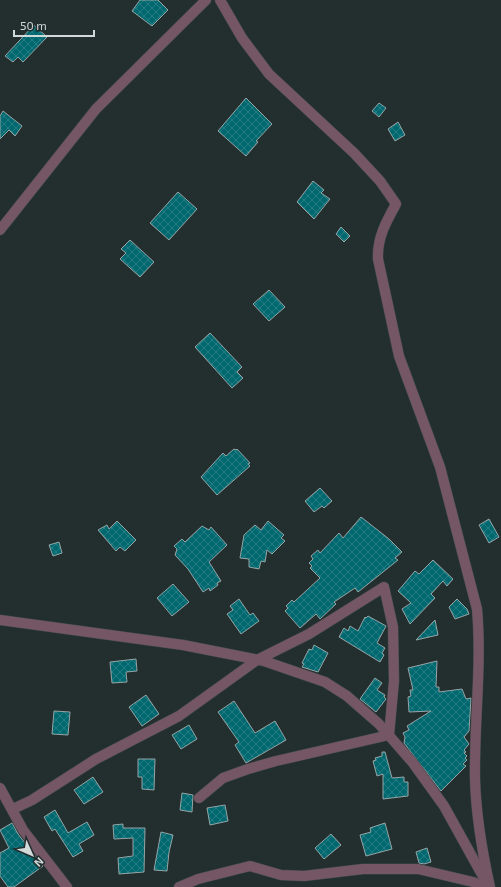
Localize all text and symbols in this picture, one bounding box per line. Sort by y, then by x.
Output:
scale bar [14,12,94,38]
text: 50 m [20,18,47,32]
north arrow [12,835,52,875]
text: N [32,855,47,870]

